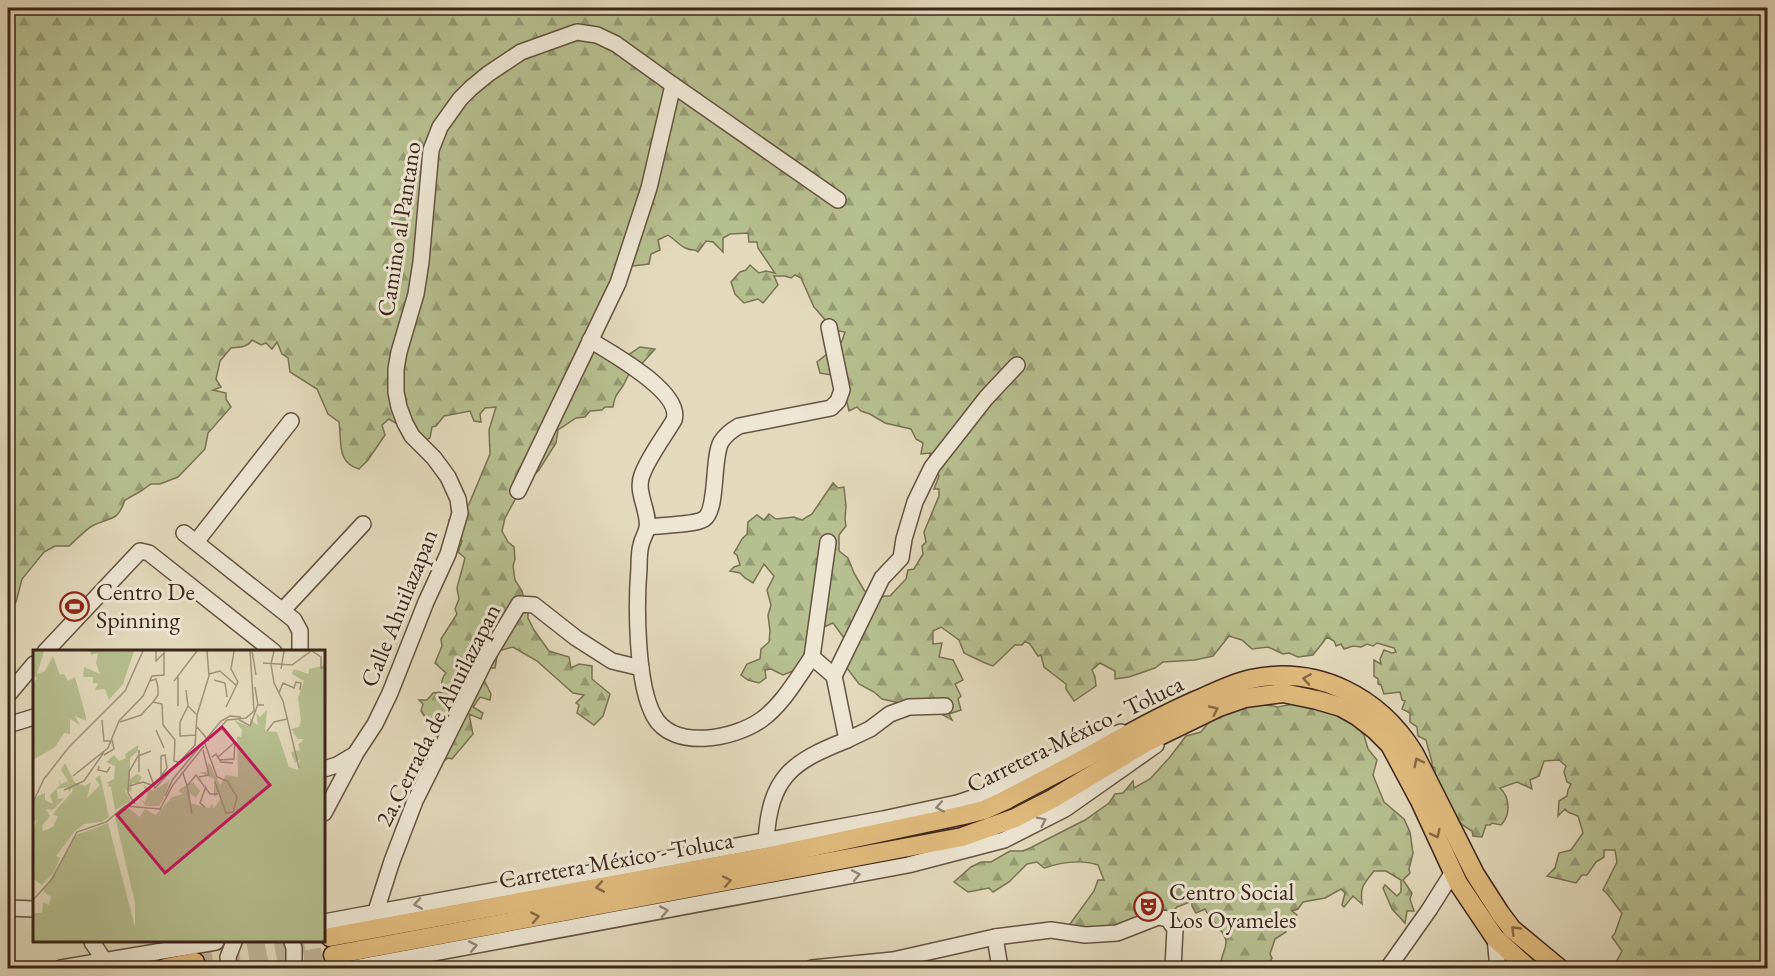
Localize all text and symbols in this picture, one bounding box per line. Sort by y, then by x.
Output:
street label: Camino al Pantano [369,139,428,319]
street label: Calle Ahuilazapan [353,524,444,691]
place label: Centro De Spinning [96,576,195,635]
sports icon: Centro De Spinning [59,590,91,622]
street label: 2a.Cerrada de Ahuilazapan [368,598,507,831]
inset map [33,650,326,943]
street label: Carretera México - Toluca [961,667,1189,800]
one-way arrow [1303,673,1313,686]
one-way arrow [1208,706,1219,718]
one-way arrow [1414,757,1425,768]
one-way arrow [935,800,945,813]
one-way arrow [1036,816,1047,828]
street label: Carretera México - Toluca [496,824,736,895]
one-way arrow [1429,828,1441,839]
one-way arrow [851,869,861,882]
one-way arrow [721,875,731,888]
place label: Centro Social Los Oyameles [1169,876,1296,935]
one-way arrow [595,880,605,893]
theatre icon: Centro Social Los Oyameles [1132,890,1164,922]
one-way arrow [413,897,423,910]
one-way arrow [660,905,669,917]
one-way arrow [530,911,540,924]
one-way arrow [1511,927,1522,938]
one-way arrow [467,940,477,953]

